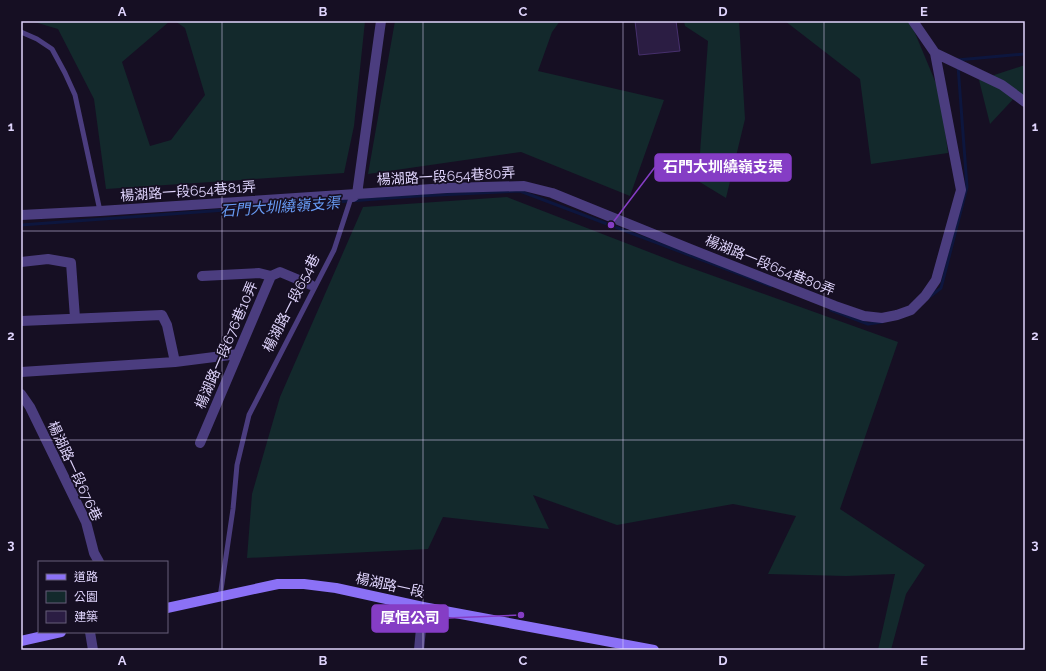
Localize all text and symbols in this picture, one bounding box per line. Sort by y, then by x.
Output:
text: A [118,4,127,19]
text: B [319,4,328,19]
text: C [519,4,528,19]
text: D [718,4,728,19]
text: E [920,4,928,19]
text: 1 [8,119,15,134]
text: 1 [1032,119,1039,134]
callout: 石門大圳繞嶺支渠 [655,154,791,181]
text: 石門大圳繞嶺支渠 [663,158,783,176]
street label: 楊湖路一段654巷80弄 [376,164,516,188]
street label: 楊湖路一段654巷81弄 [120,178,256,204]
water label: 石門大圳繞嶺支渠 [220,194,342,220]
street label: 楊湖路一段654巷80弄 [703,232,837,298]
street label: 楊湖路一段654巷 [259,251,323,355]
street label: 楊湖路一段676巷10弄 [192,279,260,411]
text: 2 [7,328,15,343]
text: 2 [1031,328,1039,343]
street label: 楊湖路一段676巷 [45,419,105,523]
text: 3 [7,537,15,552]
text: 3 [1031,537,1039,552]
legend [38,561,168,633]
text: 道路 [74,570,98,584]
street label: 楊湖路一段 [354,570,426,600]
text: 公園 [74,590,98,604]
callout: 厚恒公司 [372,605,448,632]
text: 厚恒公司 [380,609,440,627]
text: 建築 [74,610,98,624]
text: A [118,653,127,668]
text: B [319,653,328,668]
text: C [519,653,528,668]
text: D [718,653,728,668]
text: E [920,653,928,668]

